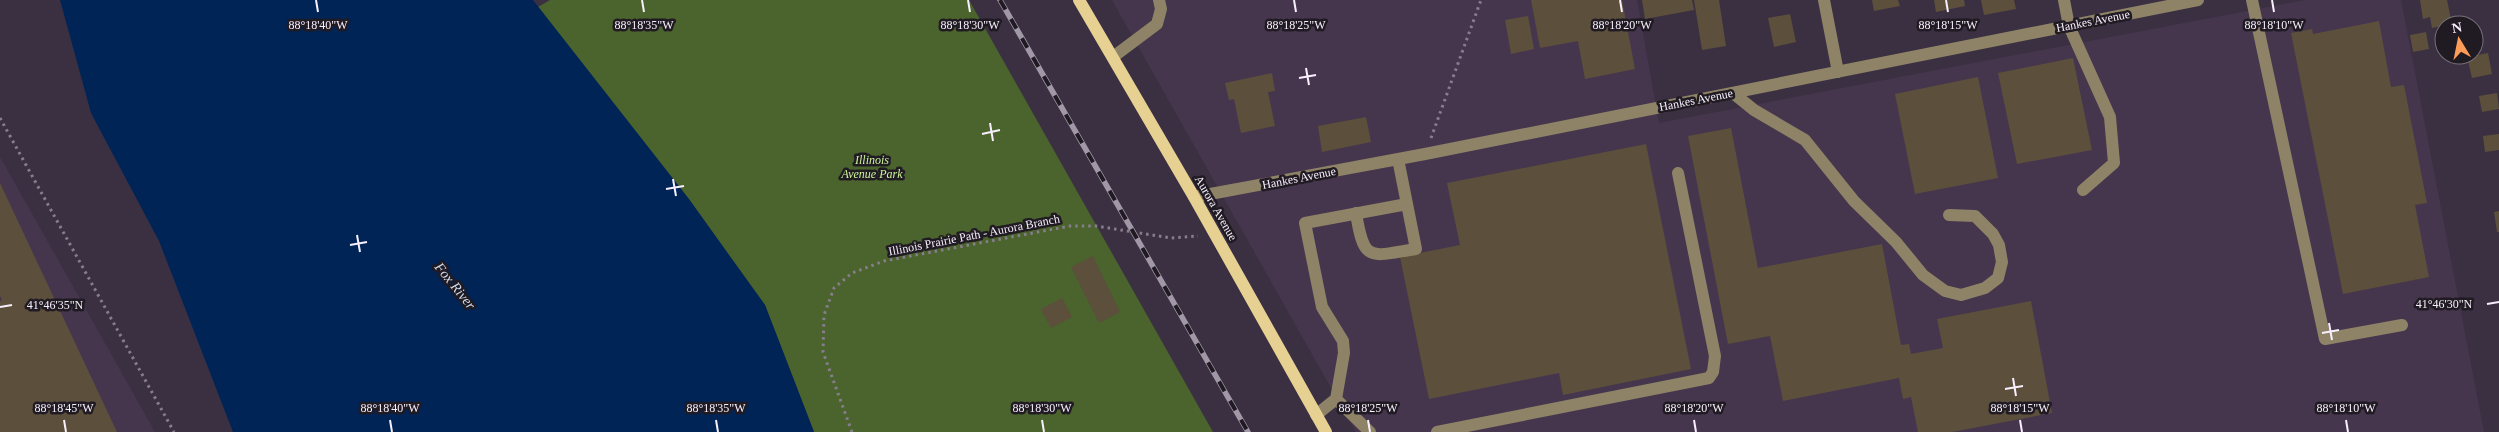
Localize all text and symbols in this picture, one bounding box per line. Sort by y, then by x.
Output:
street label: Hankes Avenue [2055,7,2131,35]
north arrow [2434,15,2484,65]
text: 88°18'40"W [288,18,348,32]
text: 88°18'35"W [614,18,674,32]
text: 88°18'30"W [940,18,1000,32]
text: 88°18'25"W [1266,18,1326,32]
text: 88°18'20"W [1592,18,1652,32]
text: 88°18'15"W [1918,18,1978,32]
text: 88°18'10"W [2244,18,2304,32]
text: N [2451,19,2463,36]
street label: Hankes Avenue [1658,86,1734,114]
park label: Illinois Avenue Park [841,153,903,181]
street label: Hankes Avenue [1261,164,1337,192]
street label: Aurora Avenue [1192,173,1240,243]
street label: Illinois Prairie Path - Aurora Branch [887,211,1061,259]
water label: Fox River [431,259,479,313]
text: 41°46'30"N [2416,297,2473,311]
text: 41°46'35"N [27,298,84,312]
text: 88°18'45"W [34,401,94,415]
text: 88°18'40"W [360,401,420,415]
text: 88°18'35"W [686,401,746,415]
text: 88°18'30"W [1012,401,1072,415]
text: 88°18'25"W [1338,401,1398,415]
text: 88°18'20"W [1664,401,1724,415]
text: 88°18'15"W [1990,401,2050,415]
text: 88°18'10"W [2316,401,2376,415]

